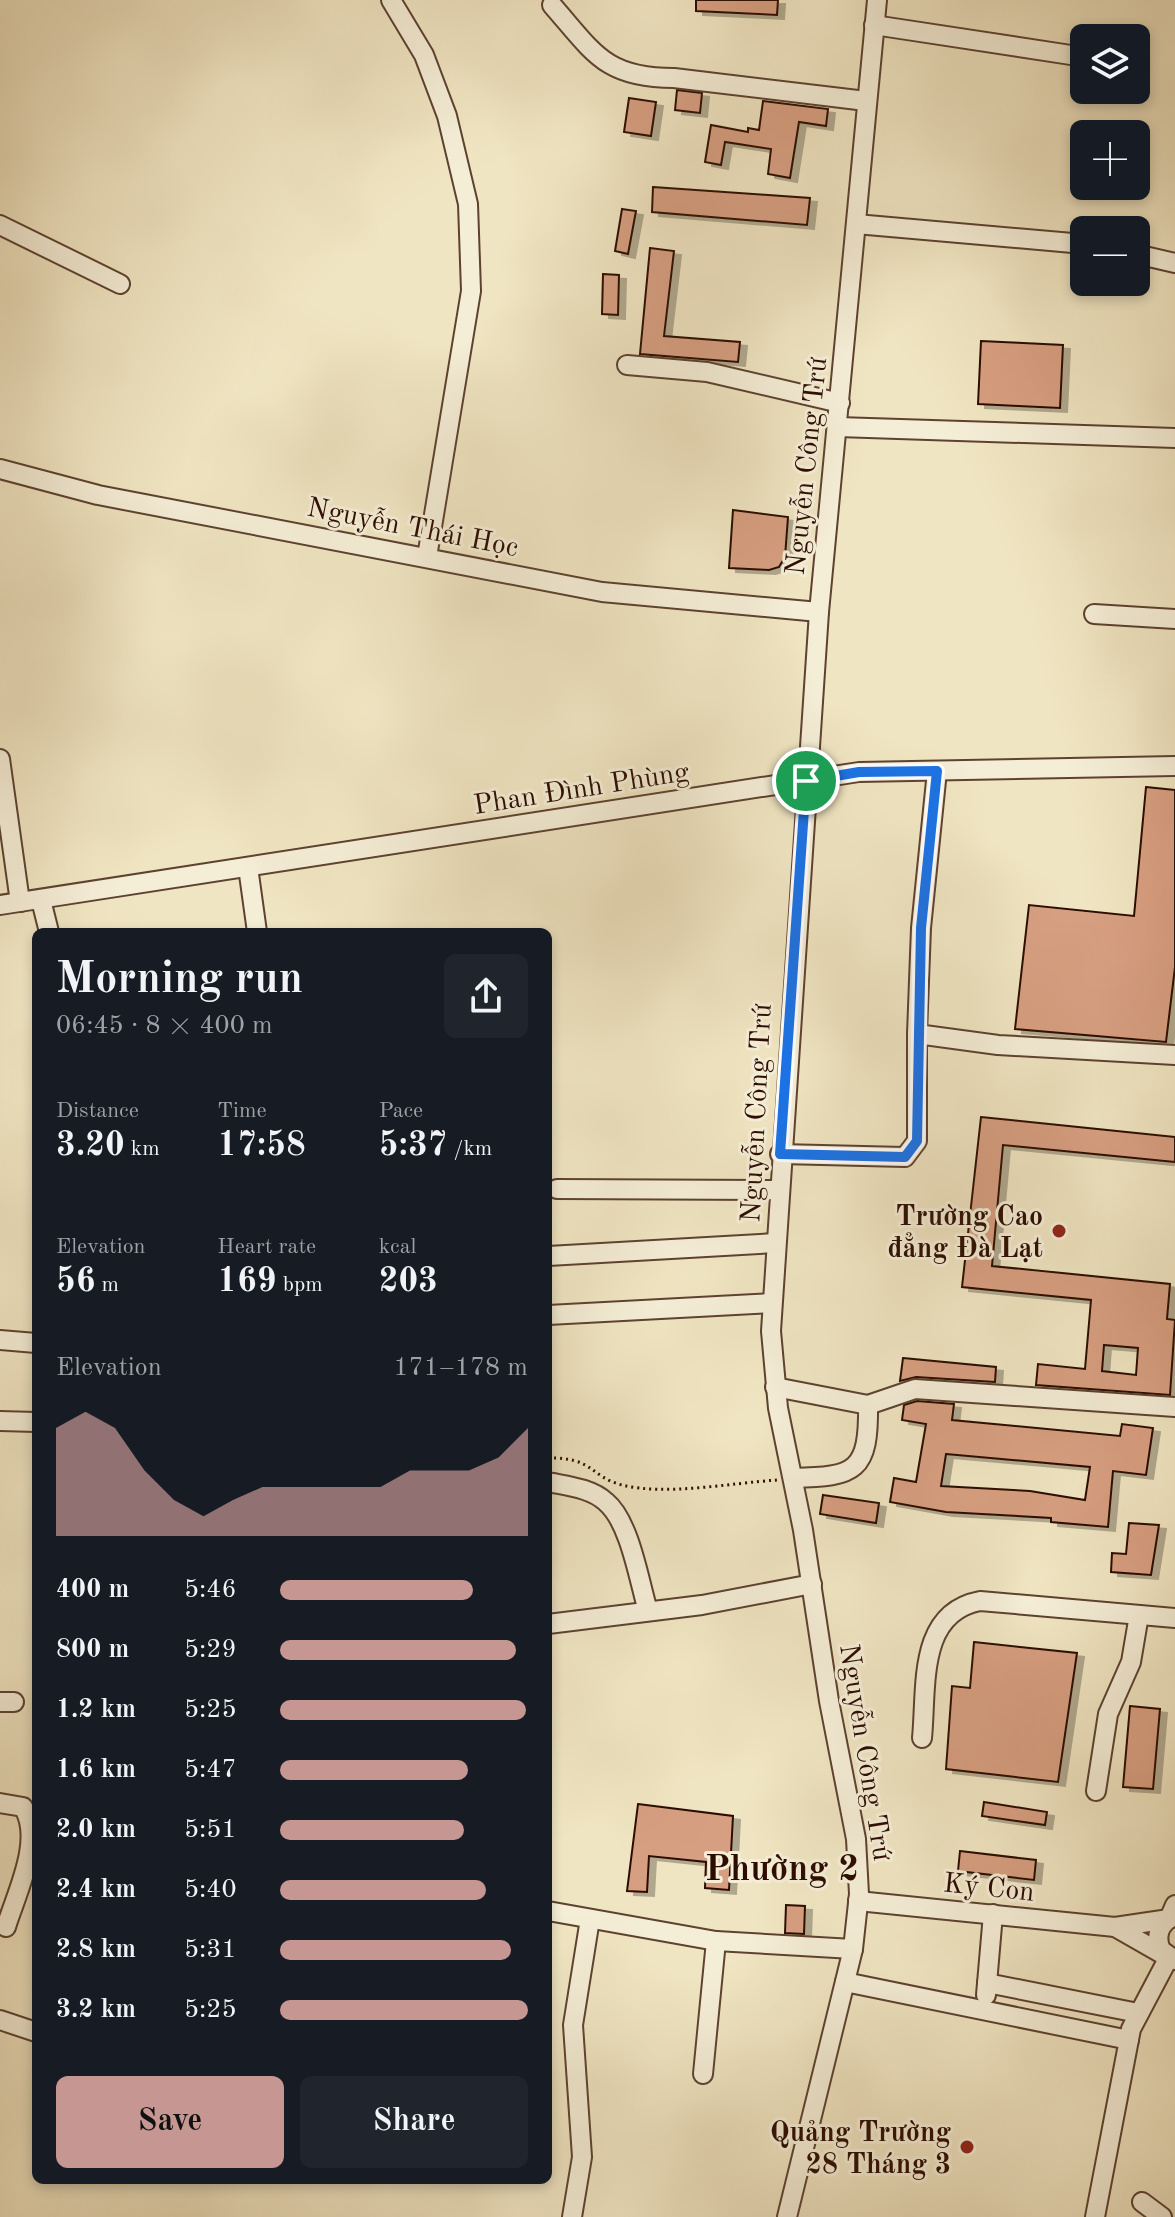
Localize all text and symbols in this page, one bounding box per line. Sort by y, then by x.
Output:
map controls [1070,24,1150,296]
button: layers [1070,24,1150,104]
button: + [1070,120,1150,200]
button: − [1070,216,1150,296]
street label: Nguyễn Công Trứ [781,355,833,577]
street label: Nguyễn Thái Học [304,493,521,563]
pin [772,747,840,815]
street label: Phan Đình Phùng [472,759,691,821]
icon: arrive [784,759,828,803]
button: share [444,954,528,1038]
text: Morning run [56,958,303,1002]
street label: Nguyễn Công Trứ [736,1002,778,1223]
text: 06:45 · 8 × 400 m [56,1013,273,1039]
text: Distance [56,1100,139,1122]
text: Time [217,1100,267,1122]
text: Pace [379,1100,423,1122]
text: 3.20 [56,1129,125,1163]
text: 17:58 [217,1129,306,1163]
text: 5:37 [379,1129,447,1163]
text: km [125,1138,160,1160]
text: /km [447,1138,492,1160]
place label: Trường Cao đẳng Đà Lạt [888,1204,1043,1264]
marker: Trường Cao đẳng Đà Lạt [1050,1222,1068,1240]
text: Elevation [56,1236,146,1258]
text: Heart rate [217,1236,316,1258]
text: kcal [379,1236,417,1258]
text: 56 [56,1265,95,1299]
text: 169 [217,1265,277,1299]
text: 203 [379,1265,438,1299]
text: m [95,1274,119,1296]
text: bpm [277,1274,323,1296]
text: Elevation [56,1355,162,1381]
text: 171–178 m [393,1355,528,1381]
text: 400 m [56,1577,129,1603]
text: 5:46 [184,1577,237,1603]
text: 800 m [56,1637,129,1663]
text: 5:29 [184,1637,237,1663]
street label: Nguyễn Công Trứ [833,1642,897,1864]
text: 1.2 km [56,1697,136,1723]
text: 5:25 [184,1697,237,1723]
text: 1.6 km [56,1757,136,1783]
text: 5:47 [184,1757,237,1783]
text: 2.0 km [56,1817,136,1843]
text: 5:51 [184,1817,237,1843]
district label: Phường 2 [705,1853,859,1889]
street label: Ký Con [942,1870,1036,1908]
text: 2.4 km [56,1877,136,1903]
text: 5:40 [184,1877,237,1903]
text: 2.8 km [56,1937,136,1963]
text: 5:31 [184,1937,237,1963]
text: 3.2 km [56,1997,136,2023]
text: 5:25 [184,1997,237,2023]
button: Save [56,2076,284,2168]
button: Share [300,2076,528,2168]
place label: Quảng Trường 28 Tháng 3 [770,2120,951,2180]
marker: Quảng Trường 28 Tháng 3 [958,2138,976,2156]

